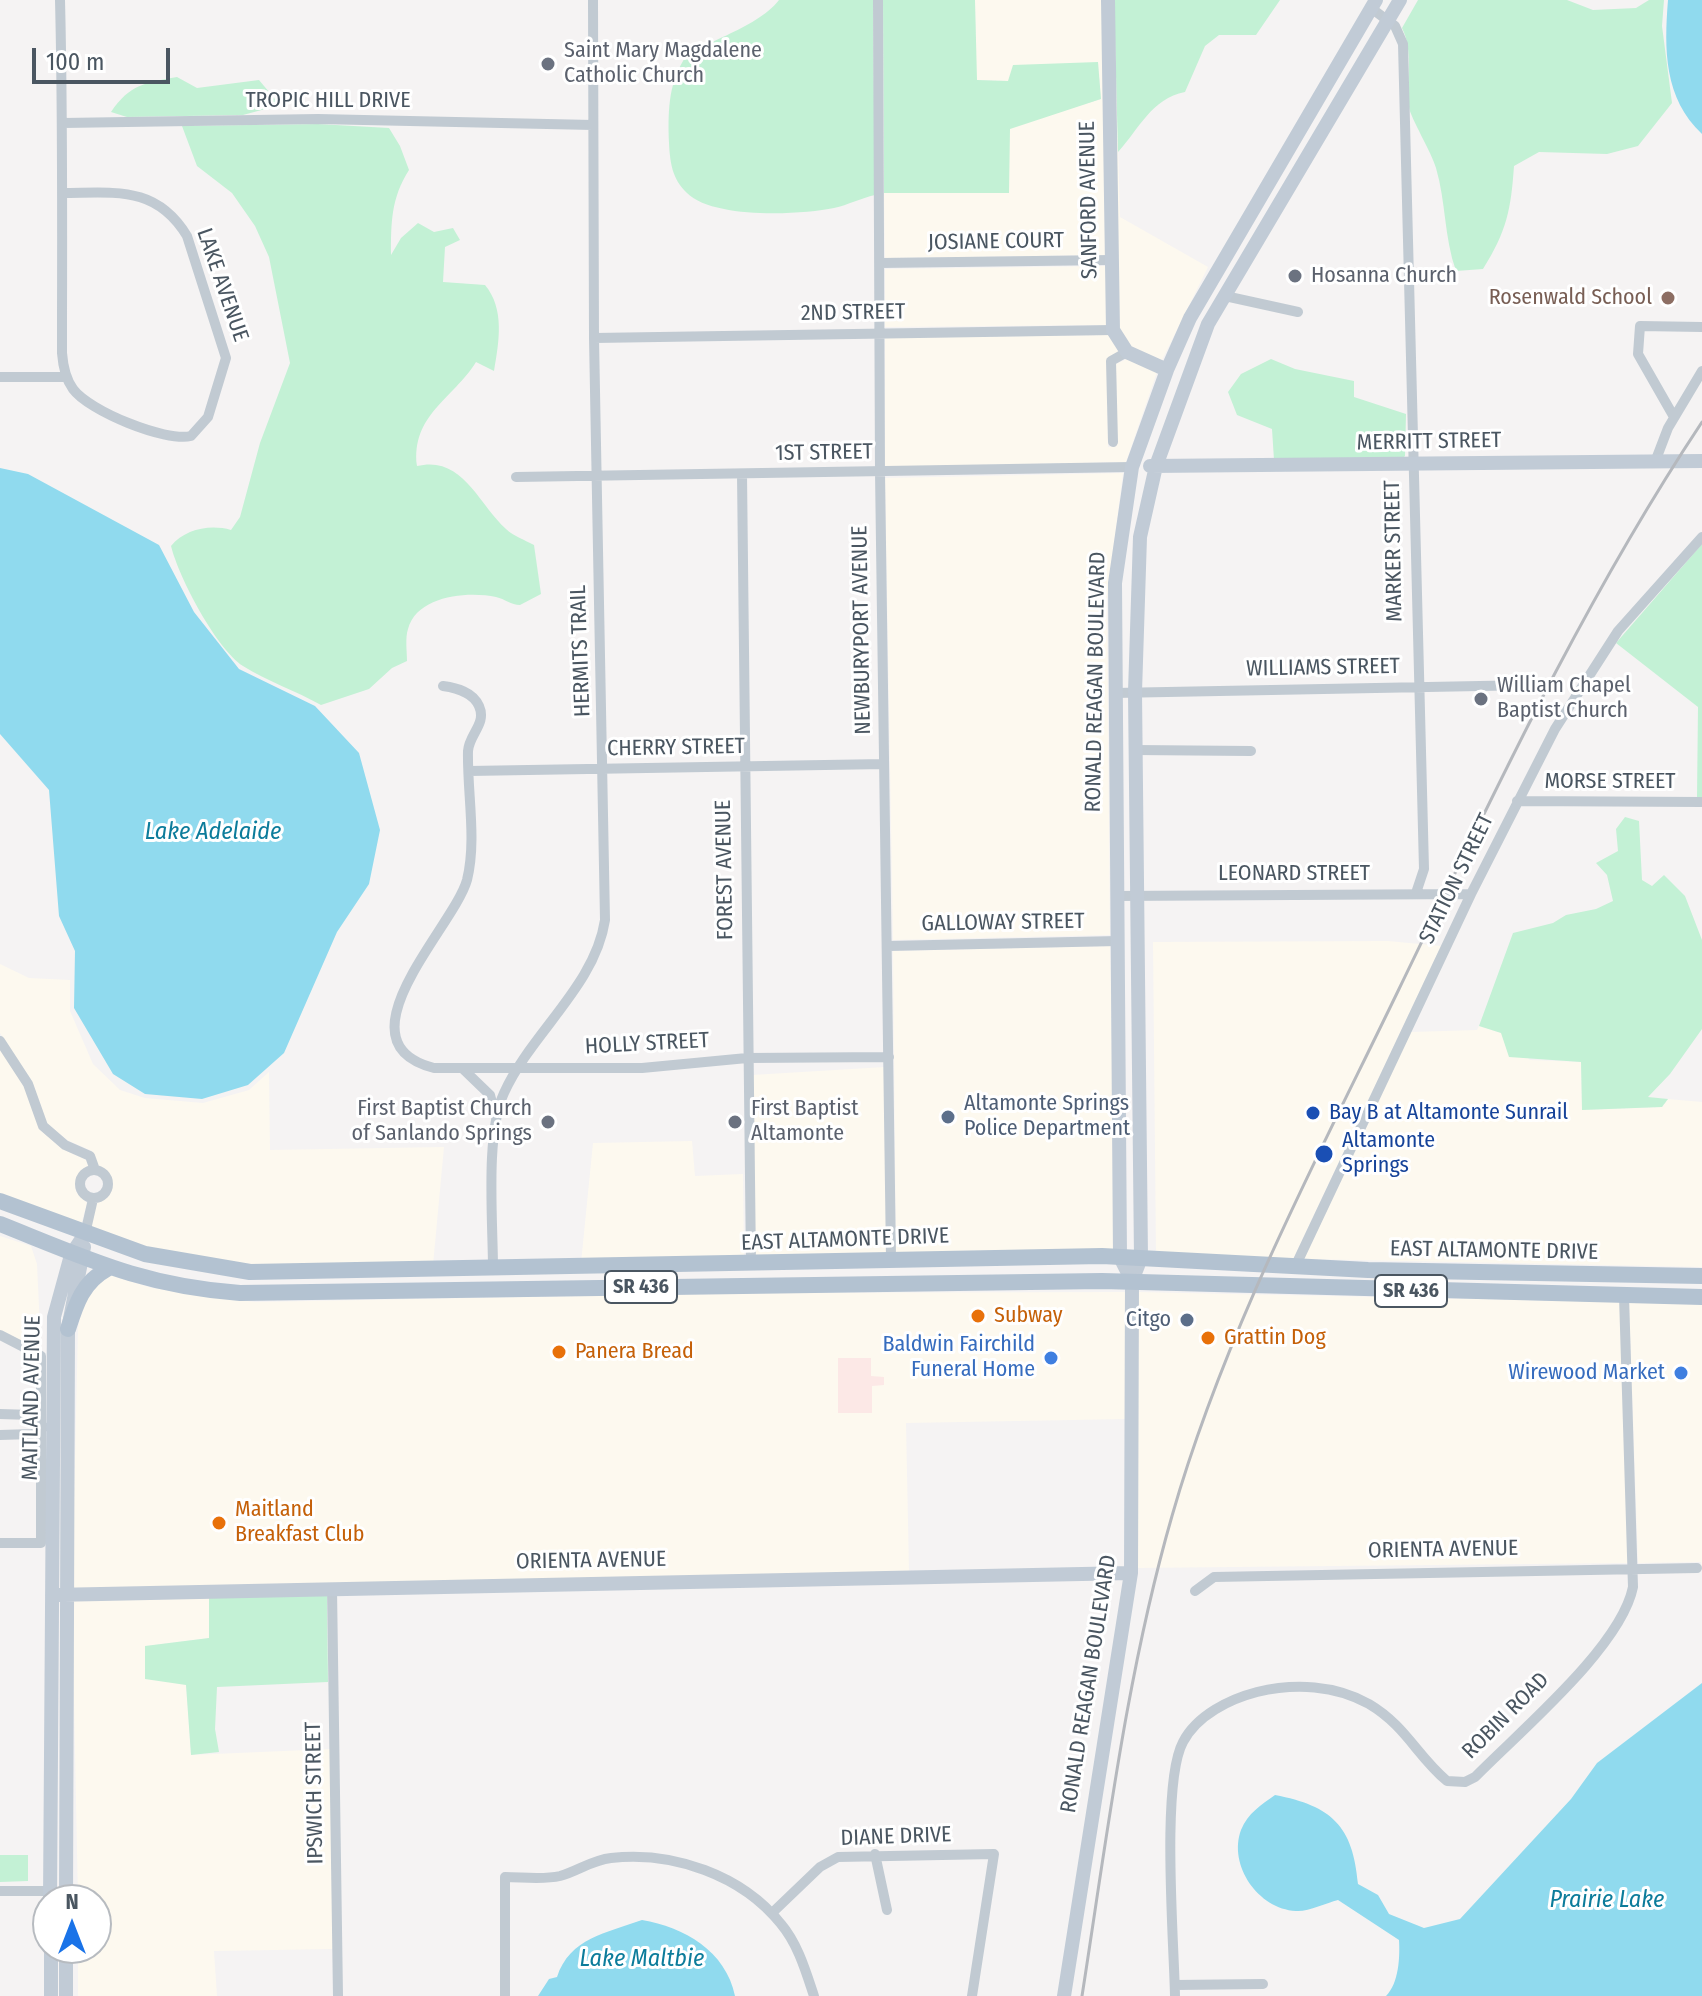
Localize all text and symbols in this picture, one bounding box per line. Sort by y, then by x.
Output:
scale bar [36,32,174,82]
place label: Saint Mary Magdalene Catholic Church [564,38,762,90]
text: 100 m [46,48,104,76]
marker: Saint Mary Magdalene Catholic Church [539,55,557,73]
street label: TROPIC HILL DRIVE [245,88,411,114]
street label: SANFORD AVENUE [1074,121,1104,279]
street label: LAKE AVENUE [190,225,254,345]
street label: JOSIANE COURT [928,228,1064,256]
place label: Hosanna Church [1311,263,1457,289]
marker: Hosanna Church [1286,267,1304,285]
place label: Rosenwald School [1489,285,1652,311]
marker: Rosenwald School [1659,289,1677,307]
street label: 2ND STREET [801,299,905,327]
street label: MERRITT STREET [1356,428,1502,456]
street label: 1ST STREET [775,439,873,467]
street label: MARKER STREET [1380,480,1408,622]
street label: NEWBURYPORT AVENUE [847,525,877,735]
street label: RONALD REAGAN BOULEVARD [1081,551,1111,813]
street label: HERMITS TRAIL [566,585,596,717]
street label: WILLIAMS STREET [1246,653,1400,683]
place label: William Chapel Baptist Church [1497,673,1631,724]
marker: William Chapel Baptist Church [1472,690,1490,708]
street label: CHERRY STREET [607,734,745,762]
street label: MORSE STREET [1545,769,1675,795]
street label: FOREST AVENUE [711,800,739,940]
street label: STATION STREET [1414,810,1500,948]
water label: Lake Adelaide [145,818,281,846]
street label: LEONARD STREET [1218,861,1370,887]
street label: GALLOWAY STREET [921,908,1085,938]
street label: HOLLY STREET [584,1028,710,1060]
place label: Altamonte Springs Police Department [964,1091,1130,1142]
place label: First Baptist Church of Sanlando Springs [352,1096,532,1148]
place label: First Baptist Altamonte [751,1096,858,1148]
place label: Bay B at Altamonte Sunrail [1329,1100,1568,1126]
marker: Bay B at Altamonte Sunrail [1304,1104,1322,1122]
marker: Altamonte Springs Police Department [939,1108,957,1126]
marker: First Baptist Church of Sanlando Springs [539,1113,557,1131]
marker: First Baptist Altamonte [726,1113,744,1131]
place label: Altamonte Springs [1342,1128,1435,1180]
marker: Altamonte Springs [1313,1143,1335,1165]
street label: EAST ALTAMONTE DRIVE [741,1223,949,1257]
street label: EAST ALTAMONTE DRIVE [1390,1236,1598,1266]
road number: SR 436 [605,1271,677,1303]
road number: SR 436 [1375,1275,1447,1307]
place label: Subway [994,1303,1063,1329]
marker: Subway [969,1307,987,1325]
place label: Citgo [1126,1307,1171,1333]
marker: Citgo [1178,1311,1196,1329]
street label: MAITLAND AVENUE [17,1315,47,1481]
place label: Grattin Dog [1224,1325,1326,1351]
marker: Grattin Dog [1199,1329,1217,1347]
place label: Baldwin Fairchild Funeral Home [882,1332,1035,1384]
place label: Panera Bread [575,1339,694,1365]
marker: Panera Bread [550,1343,568,1361]
marker: Baldwin Fairchild Funeral Home [1042,1349,1060,1367]
place label: Wirewood Market [1508,1360,1665,1386]
marker: Wirewood Market [1672,1364,1690,1382]
place label: Maitland Breakfast Club [235,1497,364,1548]
marker: Maitland Breakfast Club [210,1514,228,1532]
street label: ORIENTA AVENUE [1368,1535,1518,1565]
street label: ORIENTA AVENUE [516,1546,666,1576]
street label: RONALD REAGAN BOULEVARD [1056,1553,1122,1815]
street label: ROBIN ROAD [1457,1667,1555,1765]
street label: IPSWICH STREET [301,1721,329,1865]
street label: DIANE DRIVE [840,1822,952,1852]
north arrow [32,1884,112,1964]
water label: Prairie Lake [1550,1886,1664,1914]
text: N [65,1888,79,1915]
water label: Lake Maltbie [580,1945,704,1973]

